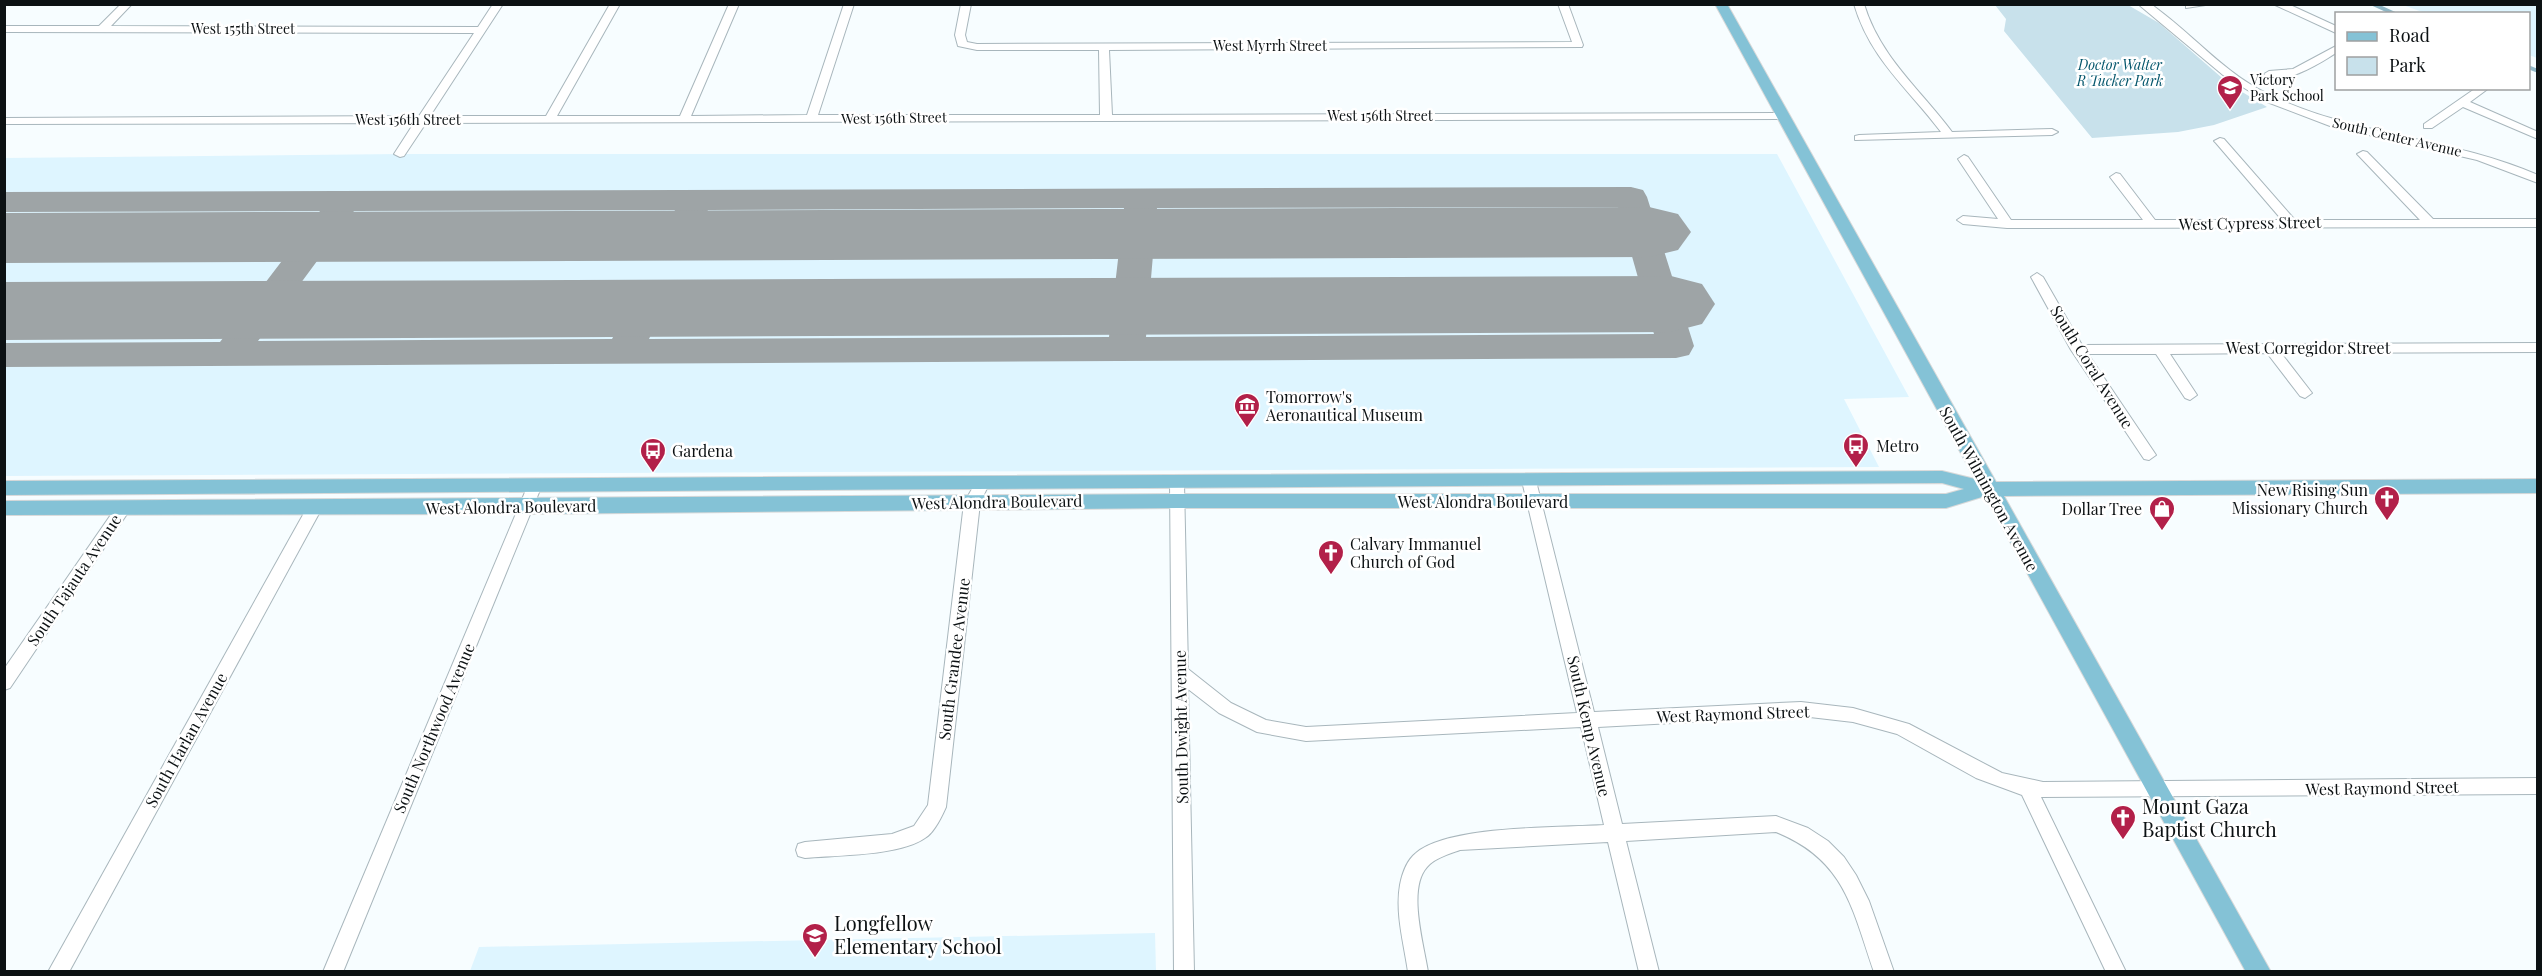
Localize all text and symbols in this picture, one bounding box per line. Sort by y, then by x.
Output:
legend [2335,12,2530,90]
street label: West 155th Street [190,19,296,38]
text: Road [2389,23,2430,47]
street label: West Myrrh Street [1212,36,1328,55]
text: Park [2389,53,2426,77]
park label: Doctor Walter R Tucker Park [2076,55,2163,90]
place label: Victory Park School [2249,70,2324,105]
school or university icon: Victory Park School [2215,73,2245,111]
street label: West 156th Street [1326,106,1434,125]
street label: West 156th Street [840,107,948,128]
street label: West 156th Street [354,110,462,129]
street label: South Center Avenue [2331,112,2464,161]
street label: West Cypress Street [2178,211,2322,234]
street label: South Coral Avenue [2046,301,2139,432]
street label: West Corregidor Street [2225,337,2391,358]
place label: Tomorrow's Aeronautical Museum [1265,386,1423,425]
museum icon: Tomorrow's Aeronautical Museum [1232,391,1262,429]
street label: South Wilmington Avenue [1935,403,2044,575]
bus stop icon: Metro [1841,431,1871,469]
place label: Metro [1876,435,1919,456]
bus stop icon: Gardena [638,436,668,474]
place label: Gardena [672,440,733,461]
place label: New Rising Sun Missionary Church [2232,479,2369,518]
church icon: New Rising Sun Missionary Church [2372,484,2402,522]
street label: West Alondra Boulevard [910,490,1083,514]
street label: West Alondra Boulevard [1397,491,1568,512]
shop icon: Dollar Tree [2147,494,2177,532]
street label: West Alondra Boulevard [424,495,597,519]
place label: Dollar Tree [2061,498,2142,519]
street label: South Tajauta Avenue [22,510,125,650]
place label: Calvary Immanuel Church of God [1350,533,1482,572]
church icon: Calvary Immanuel Church of God [1316,538,1346,576]
street label: South Grandee Avenue [933,577,974,741]
street label: South Northwood Avenue [388,640,479,816]
street label: South Dwight Avenue [1169,650,1192,804]
street label: South Kemp Avenue [1563,653,1616,798]
street label: South Harlan Avenue [140,669,231,811]
street label: West Raymond Street [1655,700,1810,727]
street label: West Raymond Street [2304,776,2459,799]
place label: Mount Gaza Baptist Church [2142,792,2277,842]
church icon: Mount Gaza Baptist Church [2108,803,2138,841]
place label: Longfellow Elementary School [834,909,1002,959]
school or university icon: Longfellow Elementary School [800,921,830,959]

